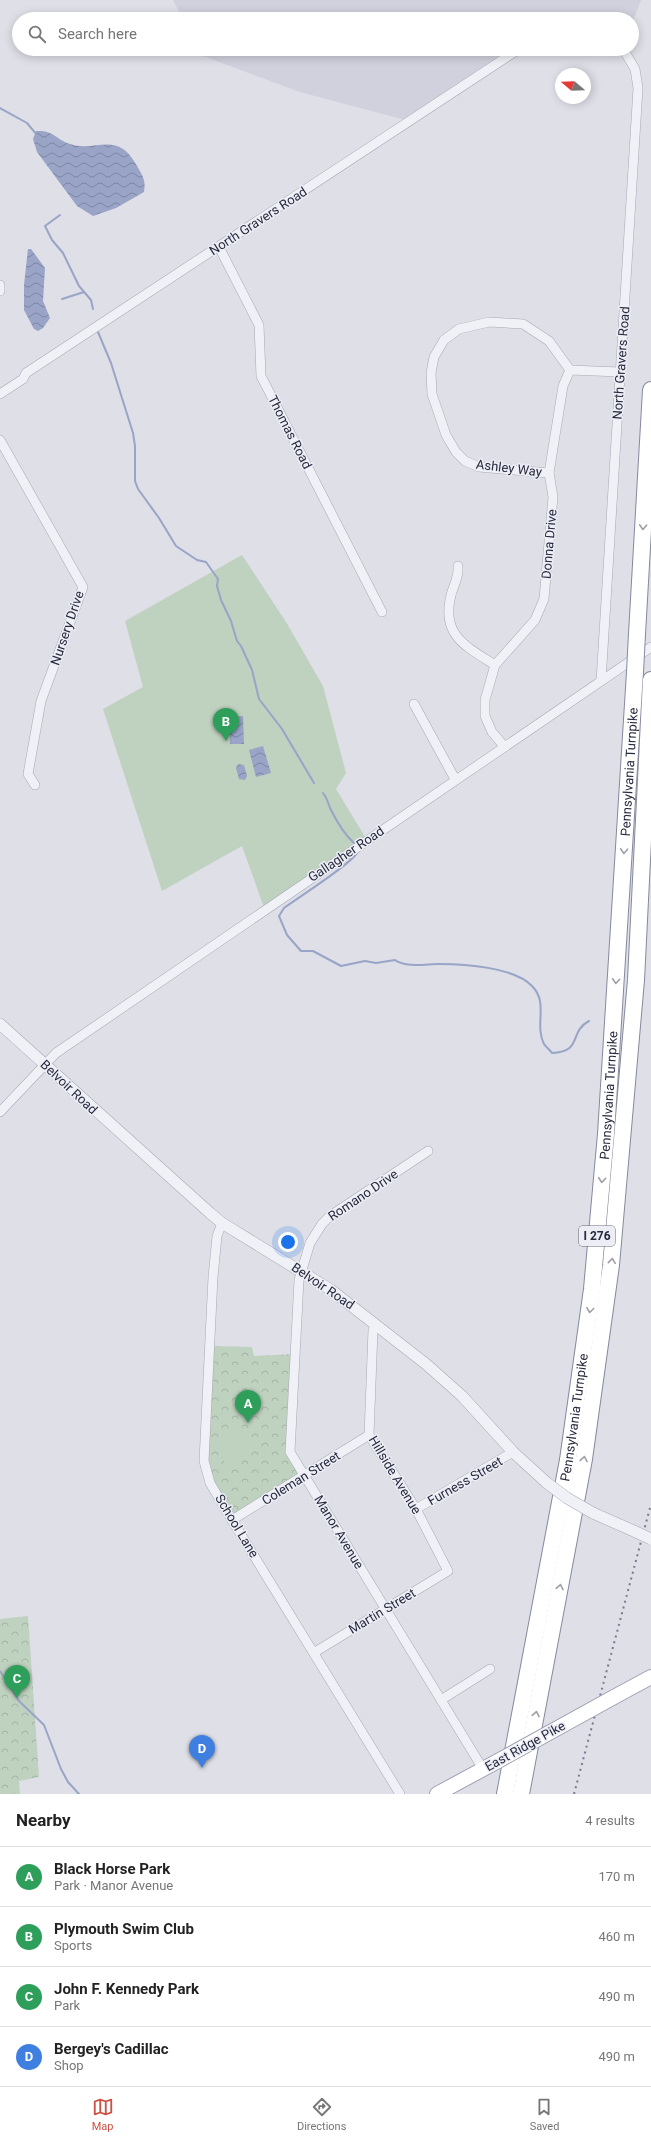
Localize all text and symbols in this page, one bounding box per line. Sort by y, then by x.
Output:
search box [12,12,639,56]
icon: search [26,23,48,45]
text: Search here [58,25,137,43]
north arrow [555,68,591,104]
street label: North Gravers Road [206,184,310,258]
street label: North Gravers Road [610,306,632,420]
street label: Thomas Road [265,393,315,471]
street label: Ashley Way [475,457,543,479]
street label: Donna Drive [538,508,560,579]
one-way arrow [639,524,648,530]
street label: Nursery Drive [47,589,87,667]
street label: Pennsylvania Turnpike [617,707,640,837]
pin: B [213,708,239,741]
street label: Gallagher Road [305,823,387,885]
one-way arrow [620,848,629,854]
one-way arrow [612,978,621,984]
street label: Pennsylvania Turnpike [596,1030,620,1160]
street label: Belvoir Road [37,1057,101,1117]
street label: Romano Drive [325,1166,401,1224]
one-way arrow [598,1177,607,1183]
road number: I 276 [579,1226,615,1246]
your location [278,1232,298,1252]
one-way arrow [607,1258,616,1264]
street label: Belvoir Road [289,1260,357,1312]
one-way arrow [586,1306,595,1313]
street label: Pennsylvania Turnpike [557,1352,590,1482]
pin: A [235,1390,261,1423]
street label: Hillside Avenue [366,1433,424,1517]
street label: Coleman Street [259,1448,343,1508]
street label: Furness Street [425,1454,505,1508]
one-way arrow [579,1456,587,1462]
street label: School Lane [212,1492,262,1560]
street label: Manor Avenue [311,1492,367,1572]
one-way arrow [555,1583,563,1590]
street label: Martin Street [346,1585,418,1637]
pin: C [4,1665,30,1698]
one-way arrow [531,1711,539,1718]
street label: East Ridge Pike [482,1718,568,1774]
pin: D [189,1735,215,1768]
text: Nearby [16,1810,71,1830]
text: 4 results [585,1813,635,1828]
text: Black Horse Park [54,1860,170,1878]
text: A [25,1869,33,1884]
text: 170 m [598,1869,635,1884]
text: Park · Manor Avenue [54,1878,173,1893]
text: Plymouth Swim Club [54,1920,194,1938]
text: B [25,1929,33,1944]
text: 460 m [598,1929,635,1944]
text: Sports [54,1938,92,1953]
text: John F. Kennedy Park [54,1980,199,1998]
text: C [25,1989,33,2004]
text: 490 m [598,1989,635,2004]
text: Park [54,1998,80,2013]
text: Bergey's Cadillac [54,2040,169,2058]
text: D [25,2049,33,2064]
text: 490 m [598,2049,635,2064]
text: Shop [54,2058,84,2073]
tab: Map [92,2096,114,2133]
tab: Directions [297,2096,346,2133]
tab: Saved [530,2096,559,2133]

